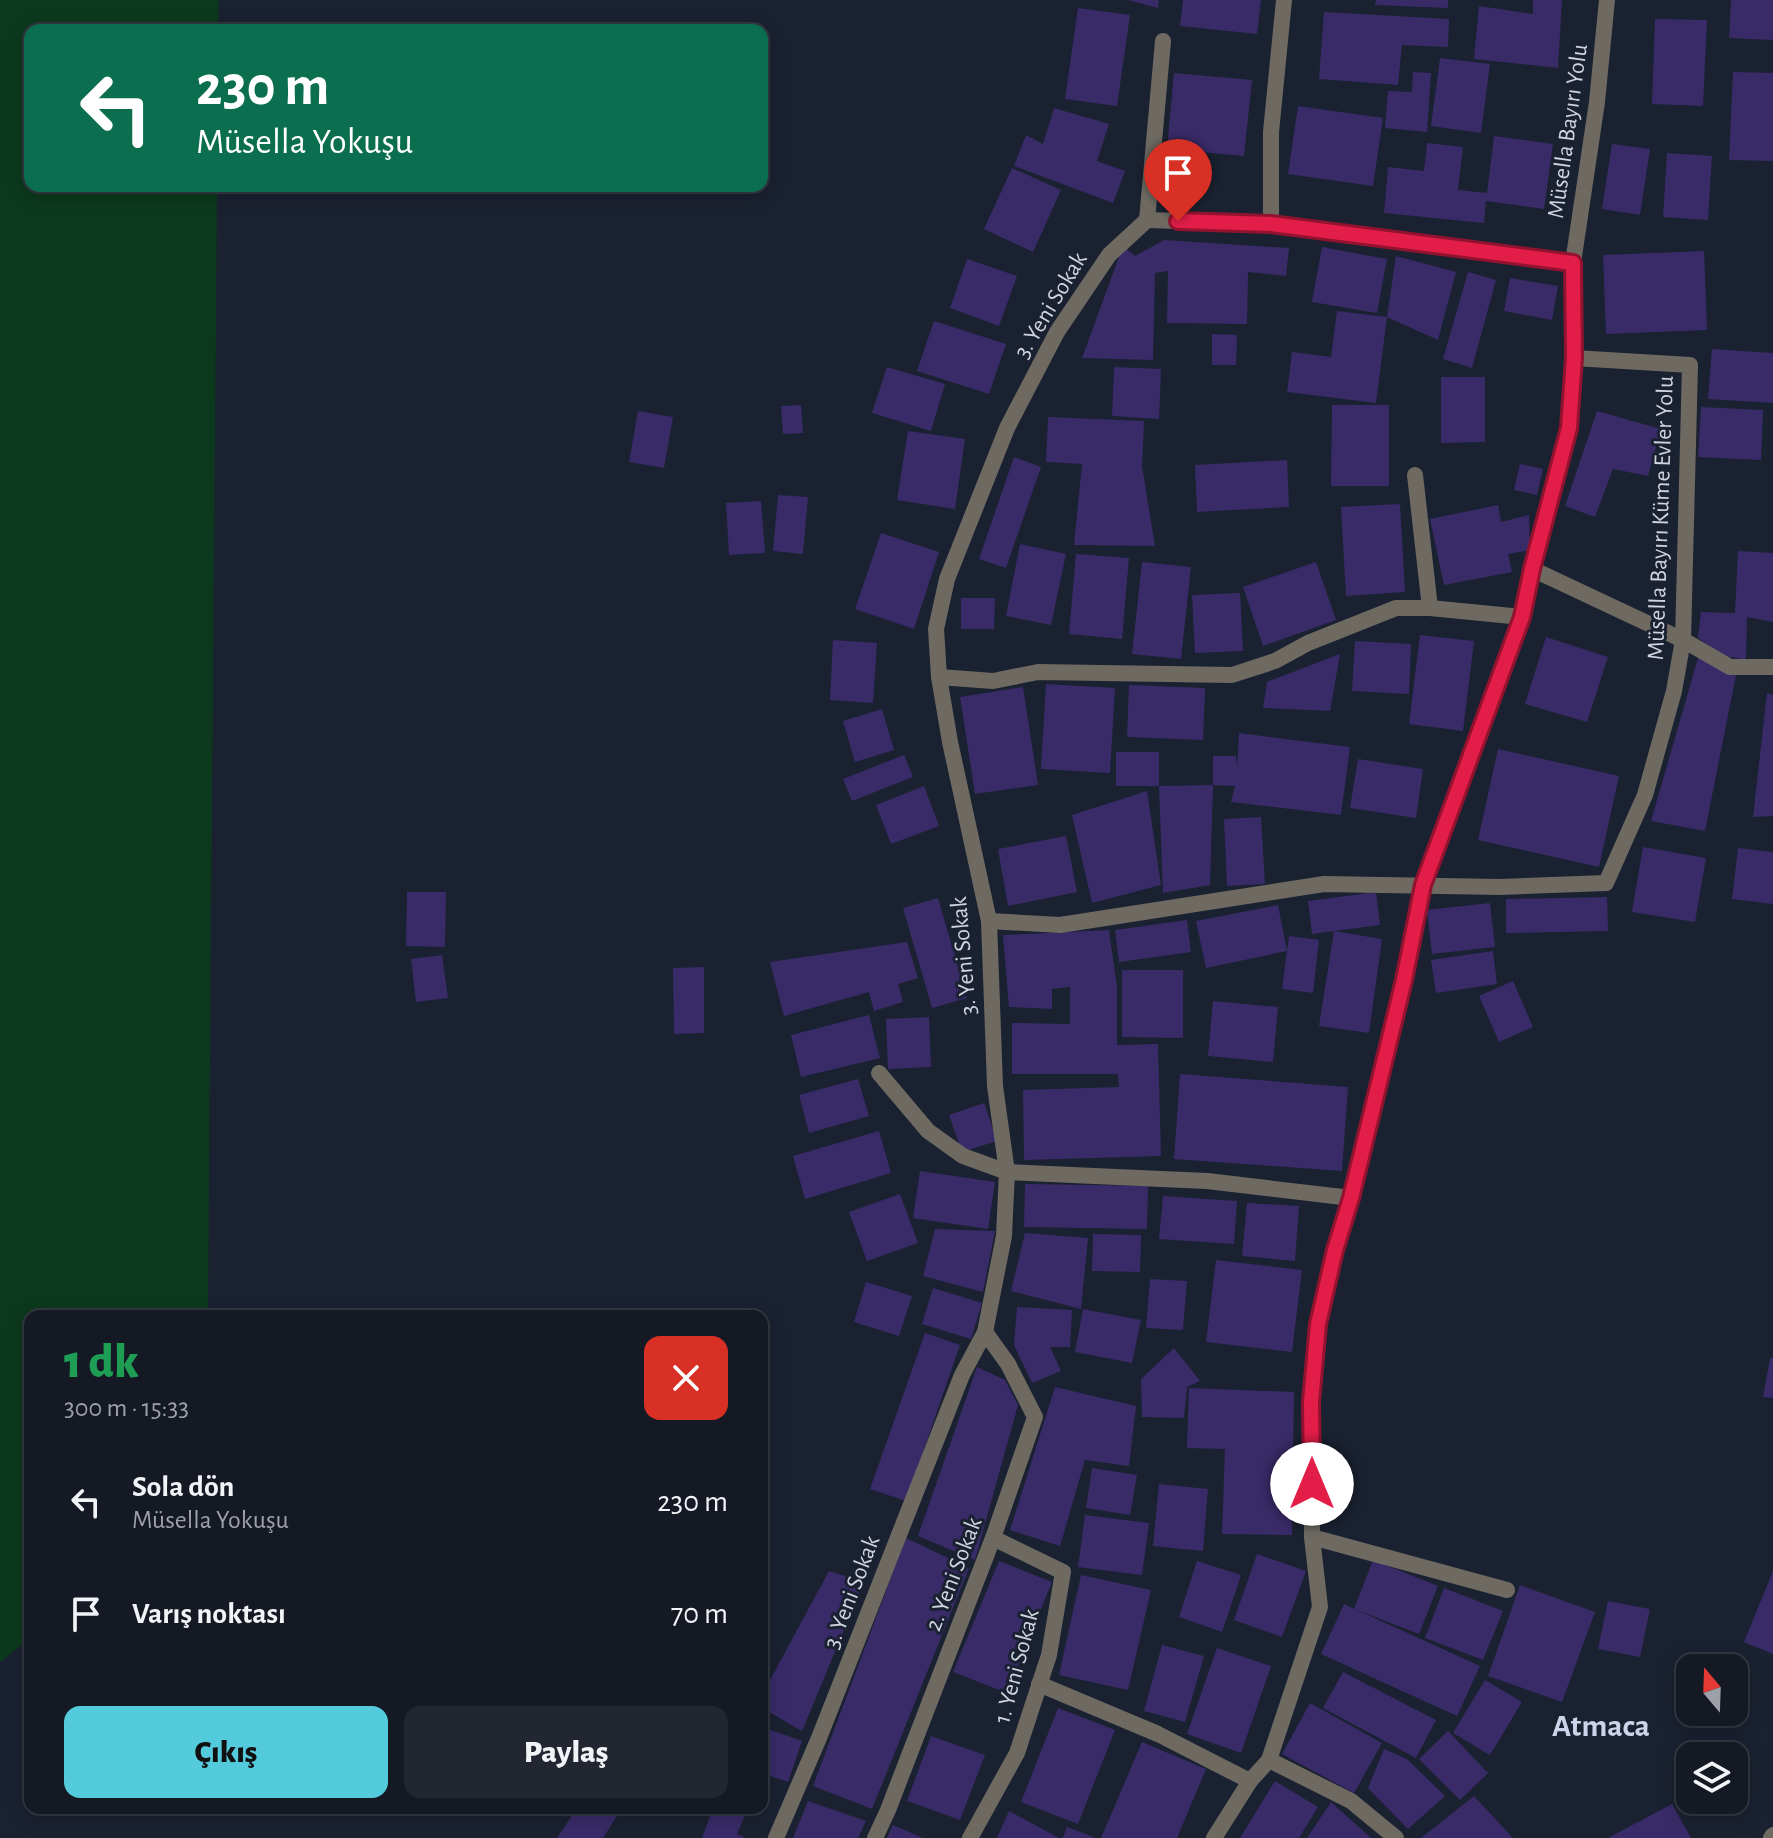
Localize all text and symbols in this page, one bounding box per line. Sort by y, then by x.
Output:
street label: Müsella Bayırı Yolu [1544,42,1592,220]
icon: left [64,56,168,160]
text: 230 m [196,59,329,115]
text: Müsella Yokuşu [196,124,413,160]
pin [1144,139,1212,221]
icon: arrive [1156,151,1200,195]
street label: 3. Yeni Sokak [1010,248,1092,363]
street label: Müsella Bayırı Küme Evler Yolu [1644,375,1678,661]
street label: 3. Yeni Sokak [947,896,981,1016]
button: close [644,1336,728,1420]
text: 1 dk [64,1339,139,1387]
text: 300 m · 15:33 [64,1395,189,1421]
position arrow [1270,1442,1354,1526]
text: Sola dön [132,1472,234,1502]
icon: left [64,1480,108,1524]
text: 230 m [657,1487,728,1517]
text: Müsella Yokuşu [132,1507,289,1533]
street label: 2. Yeni Sokak [921,1514,987,1635]
street label: 3. Yeni Sokak [819,1533,884,1652]
icon: arrive [64,1592,108,1636]
text: Varış noktası [132,1599,286,1629]
text: 70 m [671,1599,728,1629]
street label: 1. Yeni Sokak [990,1607,1044,1726]
north arrow [1676,1654,1748,1726]
map controls [1676,1654,1748,1814]
button: Çıkış [64,1706,388,1798]
button: Paylaş [404,1706,728,1798]
district label: Atmaca [1552,1710,1650,1742]
button: layers [1676,1742,1748,1814]

